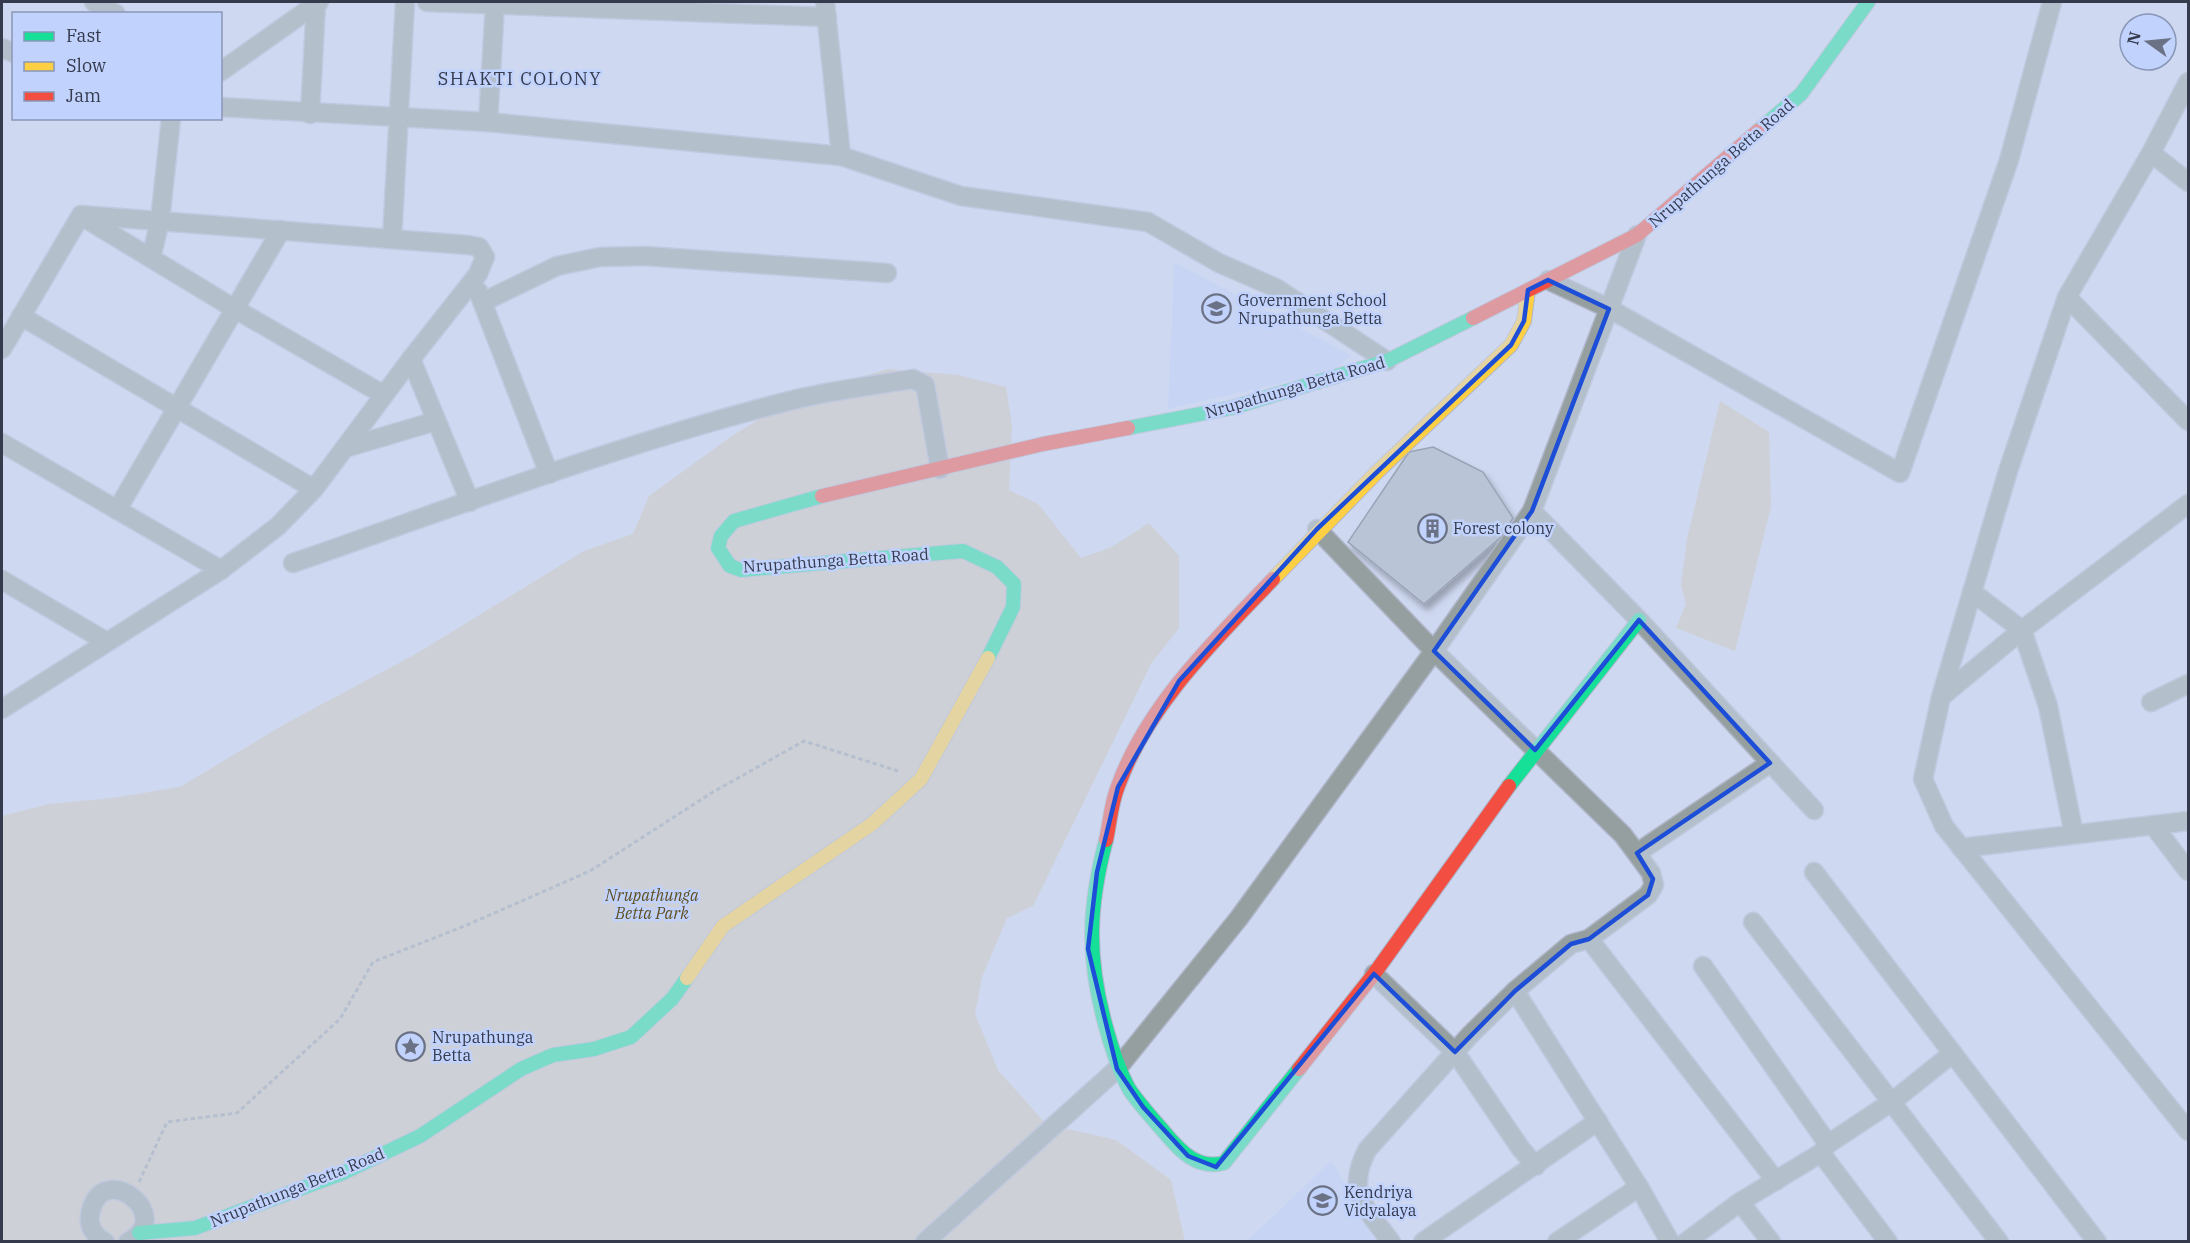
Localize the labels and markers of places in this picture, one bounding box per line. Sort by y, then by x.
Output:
place label: Government School Nrupathunga Betta [1238,290,1387,328]
school or university icon: Government School Nrupathunga Betta [1201,293,1233,325]
building icon: Forest colony [1416,512,1448,544]
place label: Forest colony [1453,518,1554,538]
place label: Nrupathunga Betta [432,1027,534,1065]
place icon: Nrupathunga Betta [395,1030,427,1062]
place label: Kendriya Vidyalaya [1344,1182,1417,1220]
school or university icon: Kendriya Vidyalaya [1307,1185,1339,1217]

